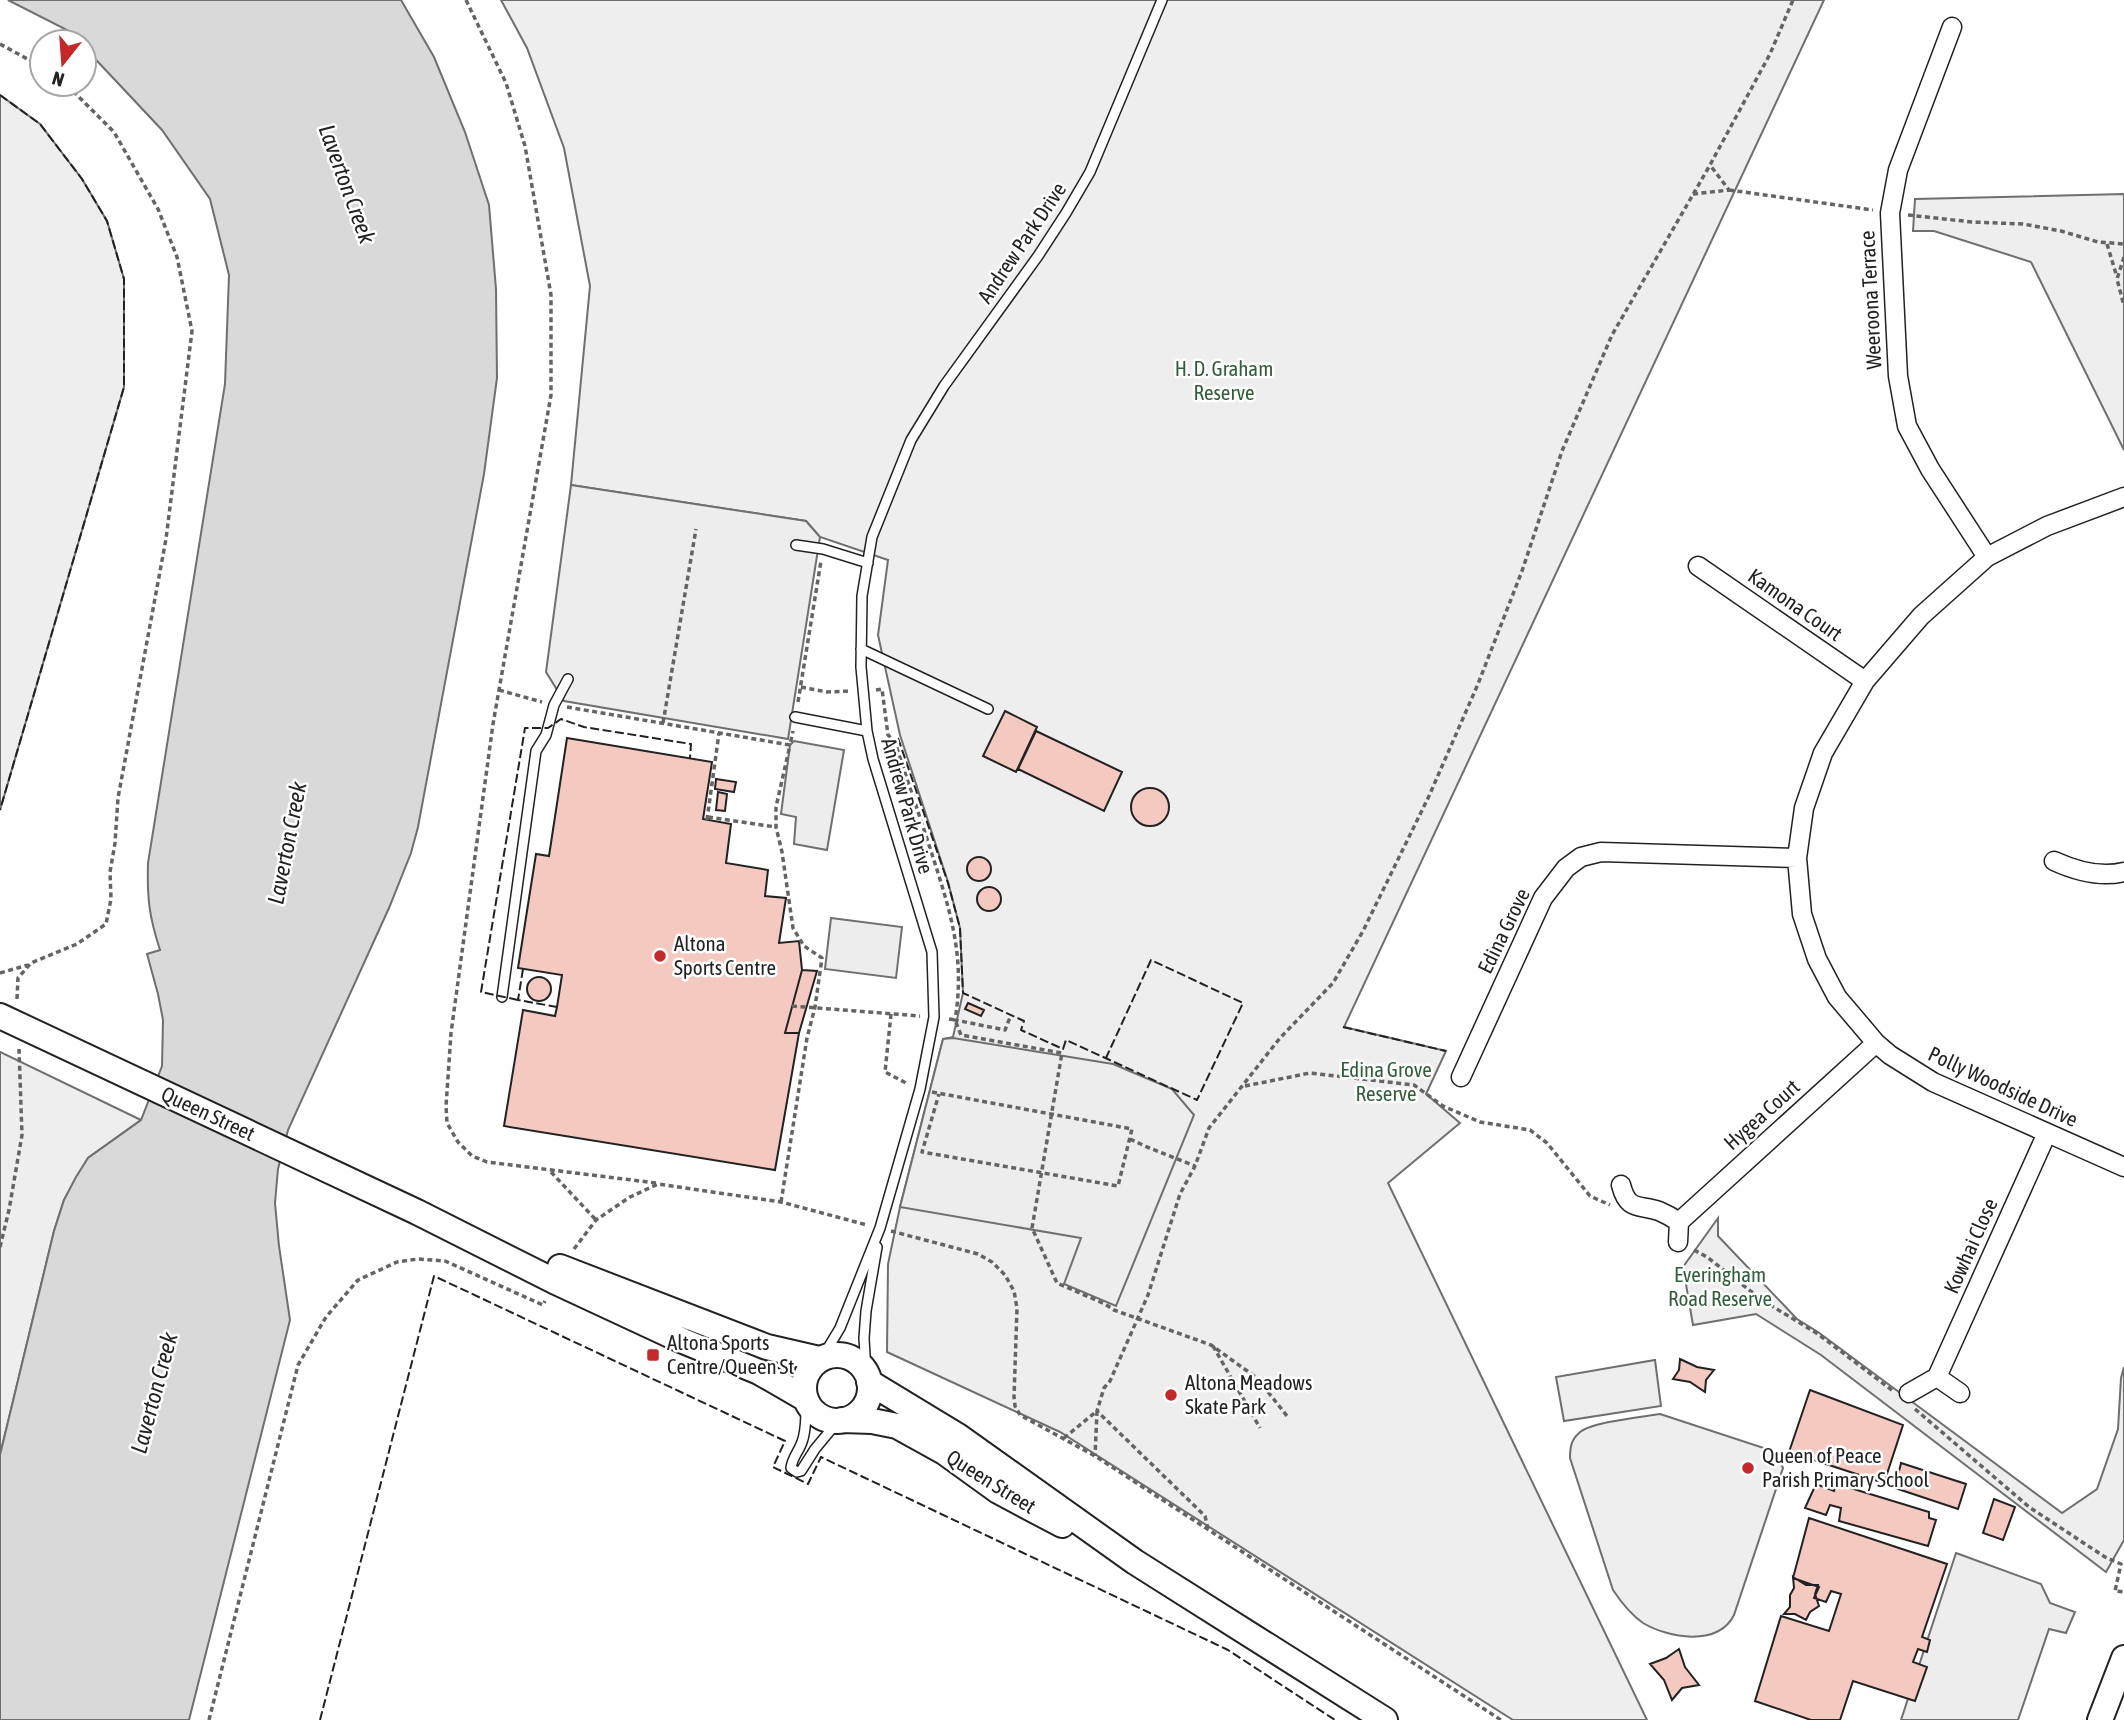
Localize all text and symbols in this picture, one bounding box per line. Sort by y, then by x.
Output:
north arrow [28,28,98,98]
text: N [49,67,67,91]
water label: Laverton Creek [314,121,381,248]
street label: Andrew Park Drive [972,178,1070,307]
street label: Weeroona Terrace [1854,230,1886,370]
park label: H. D. Graham Reserve [1175,356,1273,404]
street label: Kamona Court [1744,563,1847,645]
street label: Andrew Park Drive [877,735,939,876]
water label: Laverton Creek [262,779,312,907]
street label: Edina Grove [1472,884,1534,977]
place label: Altona Sports Centre [674,931,776,979]
marker: Altona Sports Centre [652,948,668,964]
street label: Polly Woodside Drive [1925,1041,2082,1131]
park label: Edina Grove Reserve [1340,1057,1432,1105]
street label: Hygea Court [1719,1074,1804,1154]
street label: Queen Street [158,1081,259,1145]
street label: Kowhai Close [1939,1194,2002,1297]
park label: Everingham Road Reserve [1668,1262,1772,1310]
water label: Laverton Creek [125,1329,183,1456]
place label: Altona Sports Centre/Queen St [667,1330,794,1378]
marker: Altona Sports Centre/Queen St [645,1347,661,1363]
place label: Altona Meadows Skate Park [1185,1370,1312,1418]
marker: Altona Meadows Skate Park [1163,1387,1179,1403]
place label: Queen of Peace Parish Primary School [1762,1443,1930,1491]
street label: Queen Street [943,1444,1041,1518]
marker: Queen of Peace Parish Primary School [1740,1460,1756,1476]

